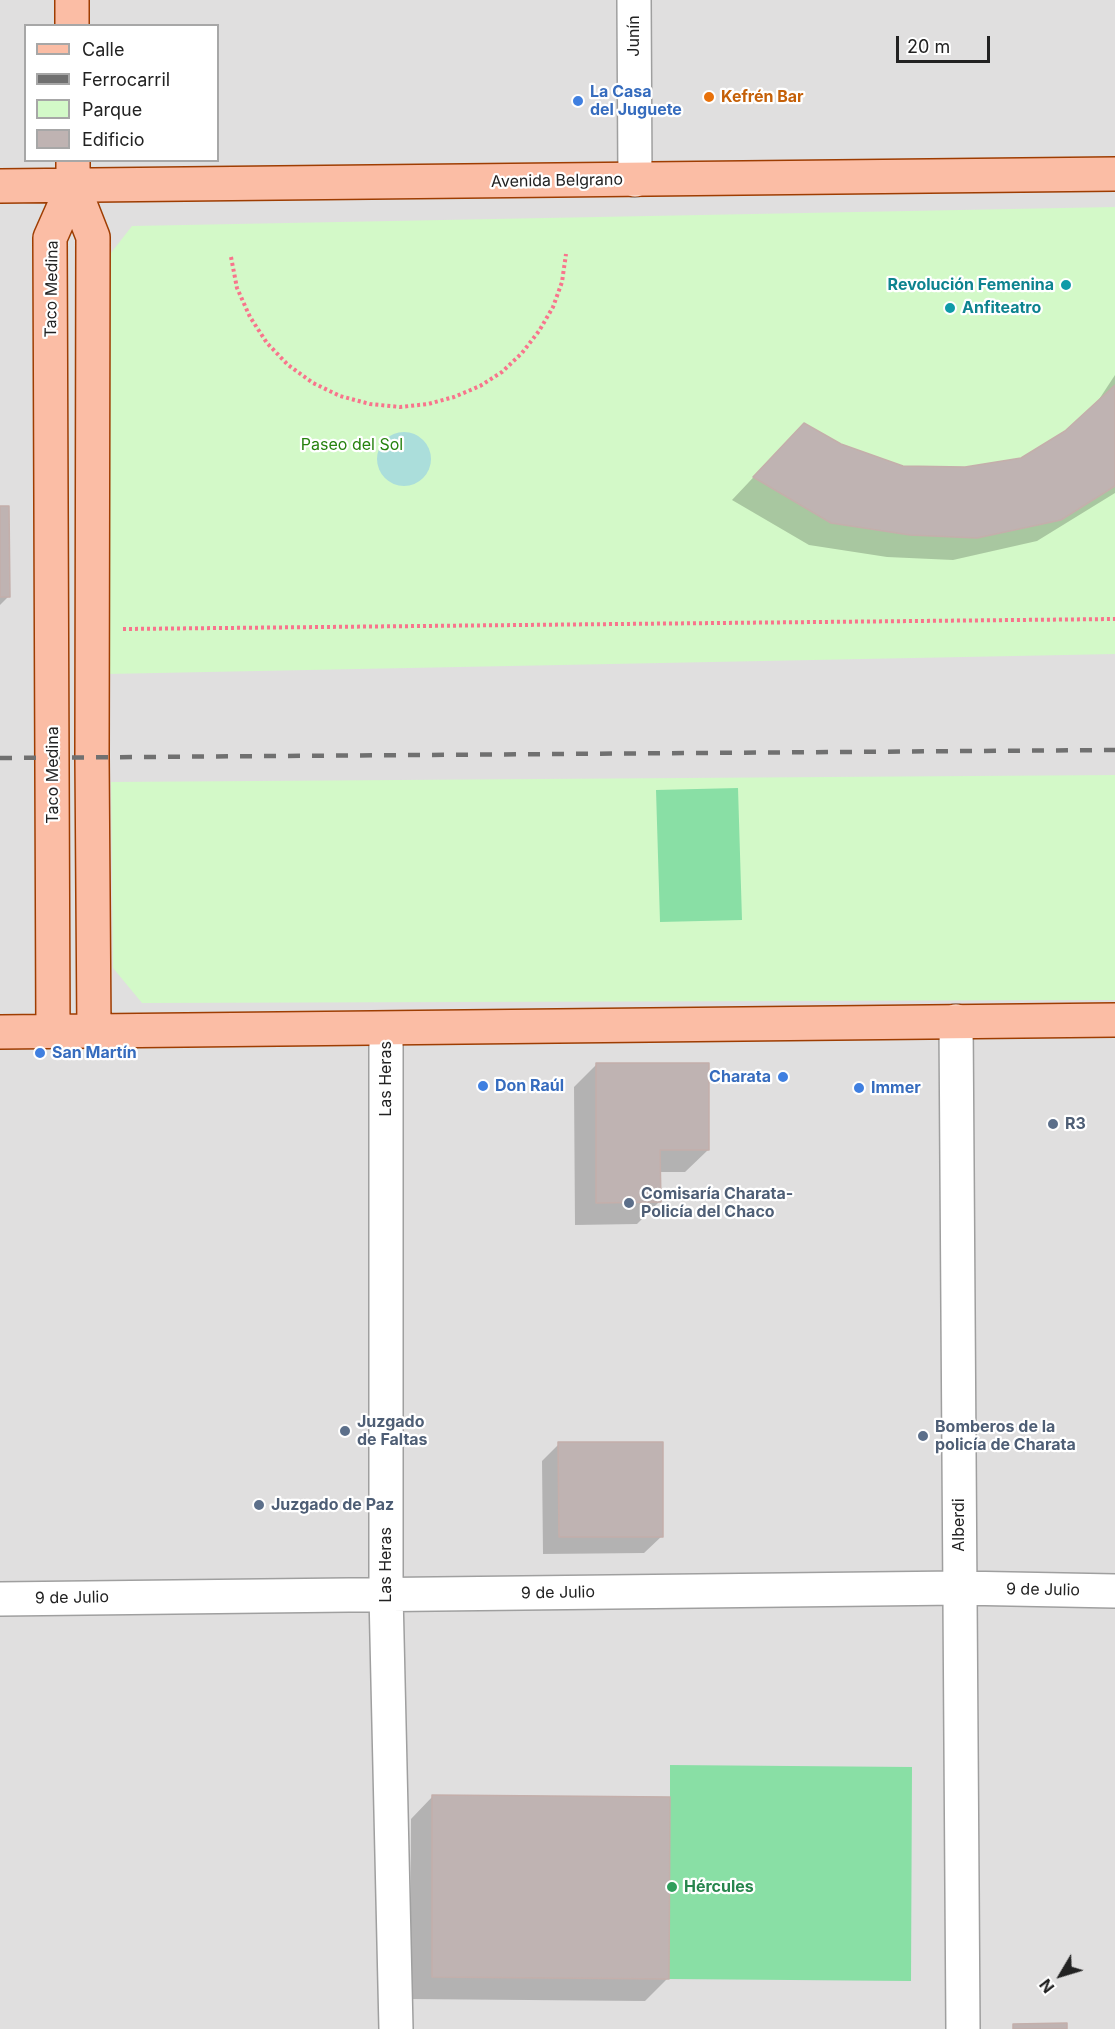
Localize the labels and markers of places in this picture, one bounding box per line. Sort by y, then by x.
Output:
place label: La Casa del Juguete [590,82,682,120]
place label: Kefrén Bar [721,87,804,107]
marker: Kefrén Bar [702,90,716,104]
marker: La Casa del Juguete [571,94,585,108]
place label: Revolución Femenina [888,275,1054,295]
marker: Revolución Femenina [1059,278,1073,292]
place label: Anfiteatro [962,298,1041,318]
marker: Anfiteatro [943,301,957,315]
place label: San Martín [52,1043,137,1063]
marker: San Martín [33,1046,47,1060]
place label: Charata [709,1067,771,1087]
marker: Charata [776,1070,790,1084]
place label: Don Raúl [495,1076,564,1096]
place label: Immer [871,1078,921,1098]
marker: Don Raúl [476,1079,490,1093]
marker: Immer [852,1081,866,1095]
place label: R3 [1065,1114,1086,1134]
marker: R3 [1046,1117,1060,1131]
place label: Comisaría Charata- Policía del Chaco [641,1184,793,1222]
marker: Comisaría Charata- Policía del Chaco [622,1196,636,1210]
place label: Juzgado de Faltas [357,1412,428,1450]
place label: Bomberos de la policía de Charata [935,1417,1076,1455]
marker: Juzgado de Faltas [338,1424,352,1438]
marker: Bomberos de la policía de Charata [916,1429,930,1443]
place label: Juzgado de Paz [271,1495,394,1515]
marker: Juzgado de Paz [252,1498,266,1512]
place label: Hércules [684,1877,754,1897]
marker: Hércules [665,1880,679,1894]

